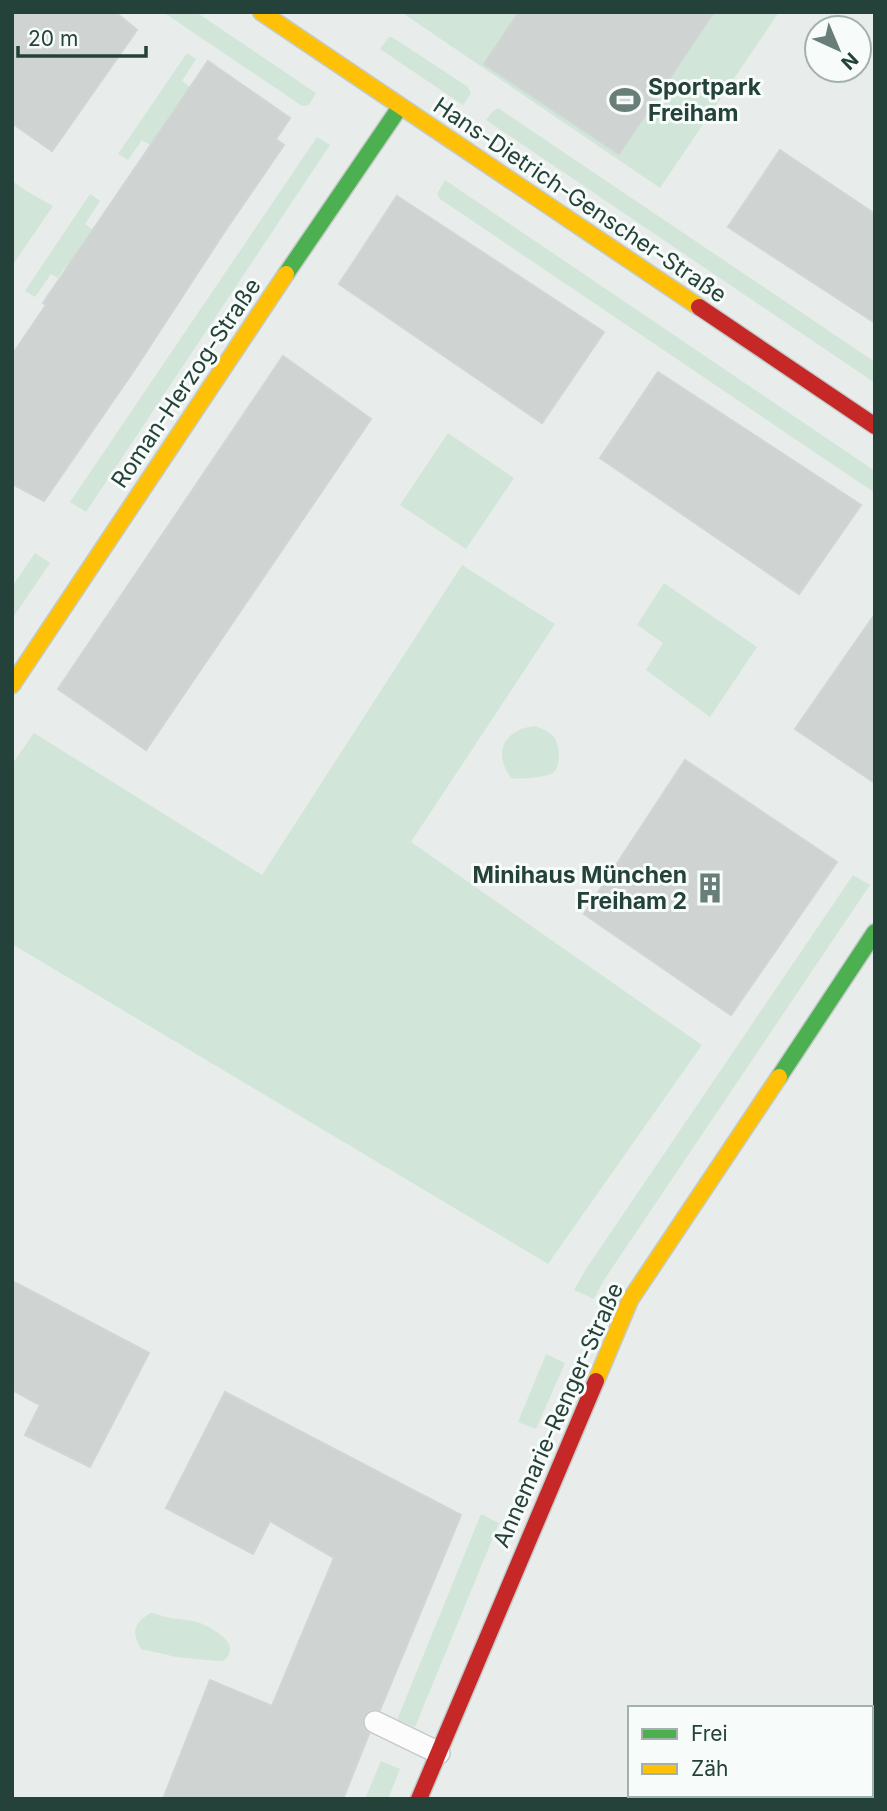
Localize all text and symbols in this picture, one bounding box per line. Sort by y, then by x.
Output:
scale bar [18,14,145,58]
north arrow [803,14,873,84]
text: 20 m [28,26,78,51]
text: N [836,48,863,74]
place label: Sportpark Freiham [648,73,762,127]
sports icon: Sportpark Freiham [608,83,642,117]
street label: Hans-Dietrich-Genscher-Straße [428,91,732,309]
street label: Roman-Herzog-Straße [105,273,267,493]
place label: Minihaus München Freiham 2 [473,861,687,915]
building icon: Minihaus München Freiham 2 [693,871,727,905]
street label: Annemarie-Renger-Straße [487,1278,629,1552]
legend [628,1706,873,1797]
text: Frei [691,1721,728,1746]
text: Zäh [691,1756,728,1781]

